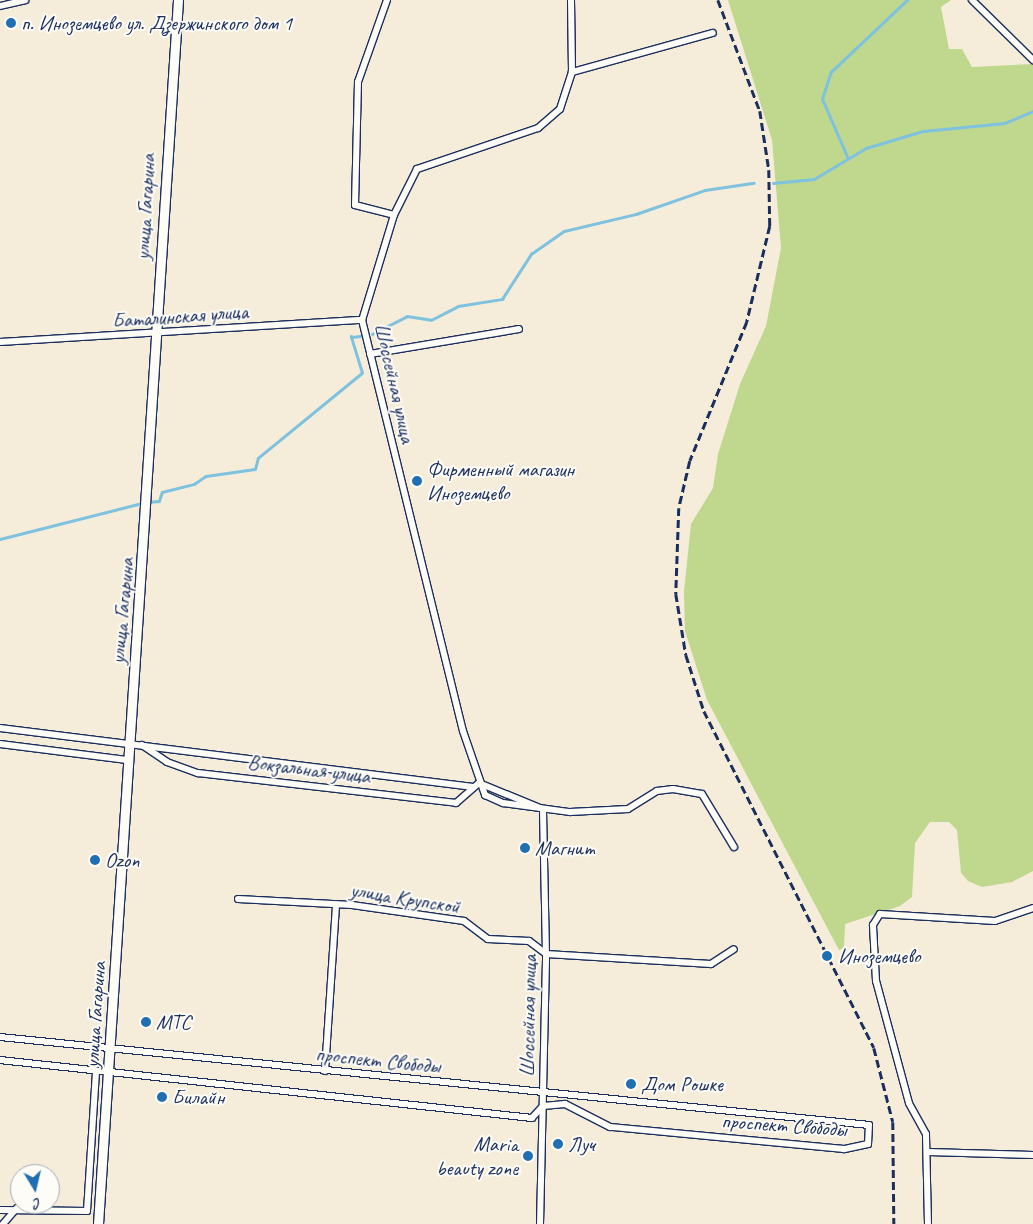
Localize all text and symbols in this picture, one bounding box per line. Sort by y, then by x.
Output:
place label: п. Иноземцево ул. Дзержинского дом 1 [21,10,295,36]
marker: п. Иноземцево ул. Дзержинского дом 1 [5,17,17,29]
street label: улица Гагарина [130,153,160,261]
street label: Баталинская улица [110,299,250,333]
street label: Шоссейная улица [369,319,421,447]
place label: Фирменный магазин Иноземцево [427,456,574,506]
marker: Фирменный магазин Иноземцево [411,475,423,487]
street label: улица Гагарина [105,557,139,665]
street label: Вокзальная улица [246,749,372,789]
place label: Магнит [535,835,595,861]
marker: Магнит [519,842,531,854]
place label: Ozon [105,847,140,873]
marker: Ozon [89,854,101,866]
street label: улица Крупской [348,877,462,919]
place label: Иноземцево [838,943,920,969]
marker: Иноземцево [820,949,834,963]
street label: Шоссейная улица [514,954,542,1078]
street label: улица Гагарина [79,961,111,1069]
place label: МТС [156,1009,191,1035]
marker: МТС [140,1016,152,1028]
street label: проспект Свободы [315,1041,441,1079]
place label: Дом Рошке [641,1071,723,1097]
marker: Дом Рошке [625,1078,637,1090]
place label: Билайн [172,1084,224,1110]
marker: Билайн [156,1091,168,1103]
street label: проспект Свободы [721,1108,847,1142]
place label: Maria beauty zone [436,1131,518,1181]
place label: Луч [568,1131,595,1157]
marker: Луч [552,1138,564,1150]
marker: Maria beauty zone [522,1150,534,1162]
north arrow [10,1164,60,1214]
text: С [33,1194,42,1212]

